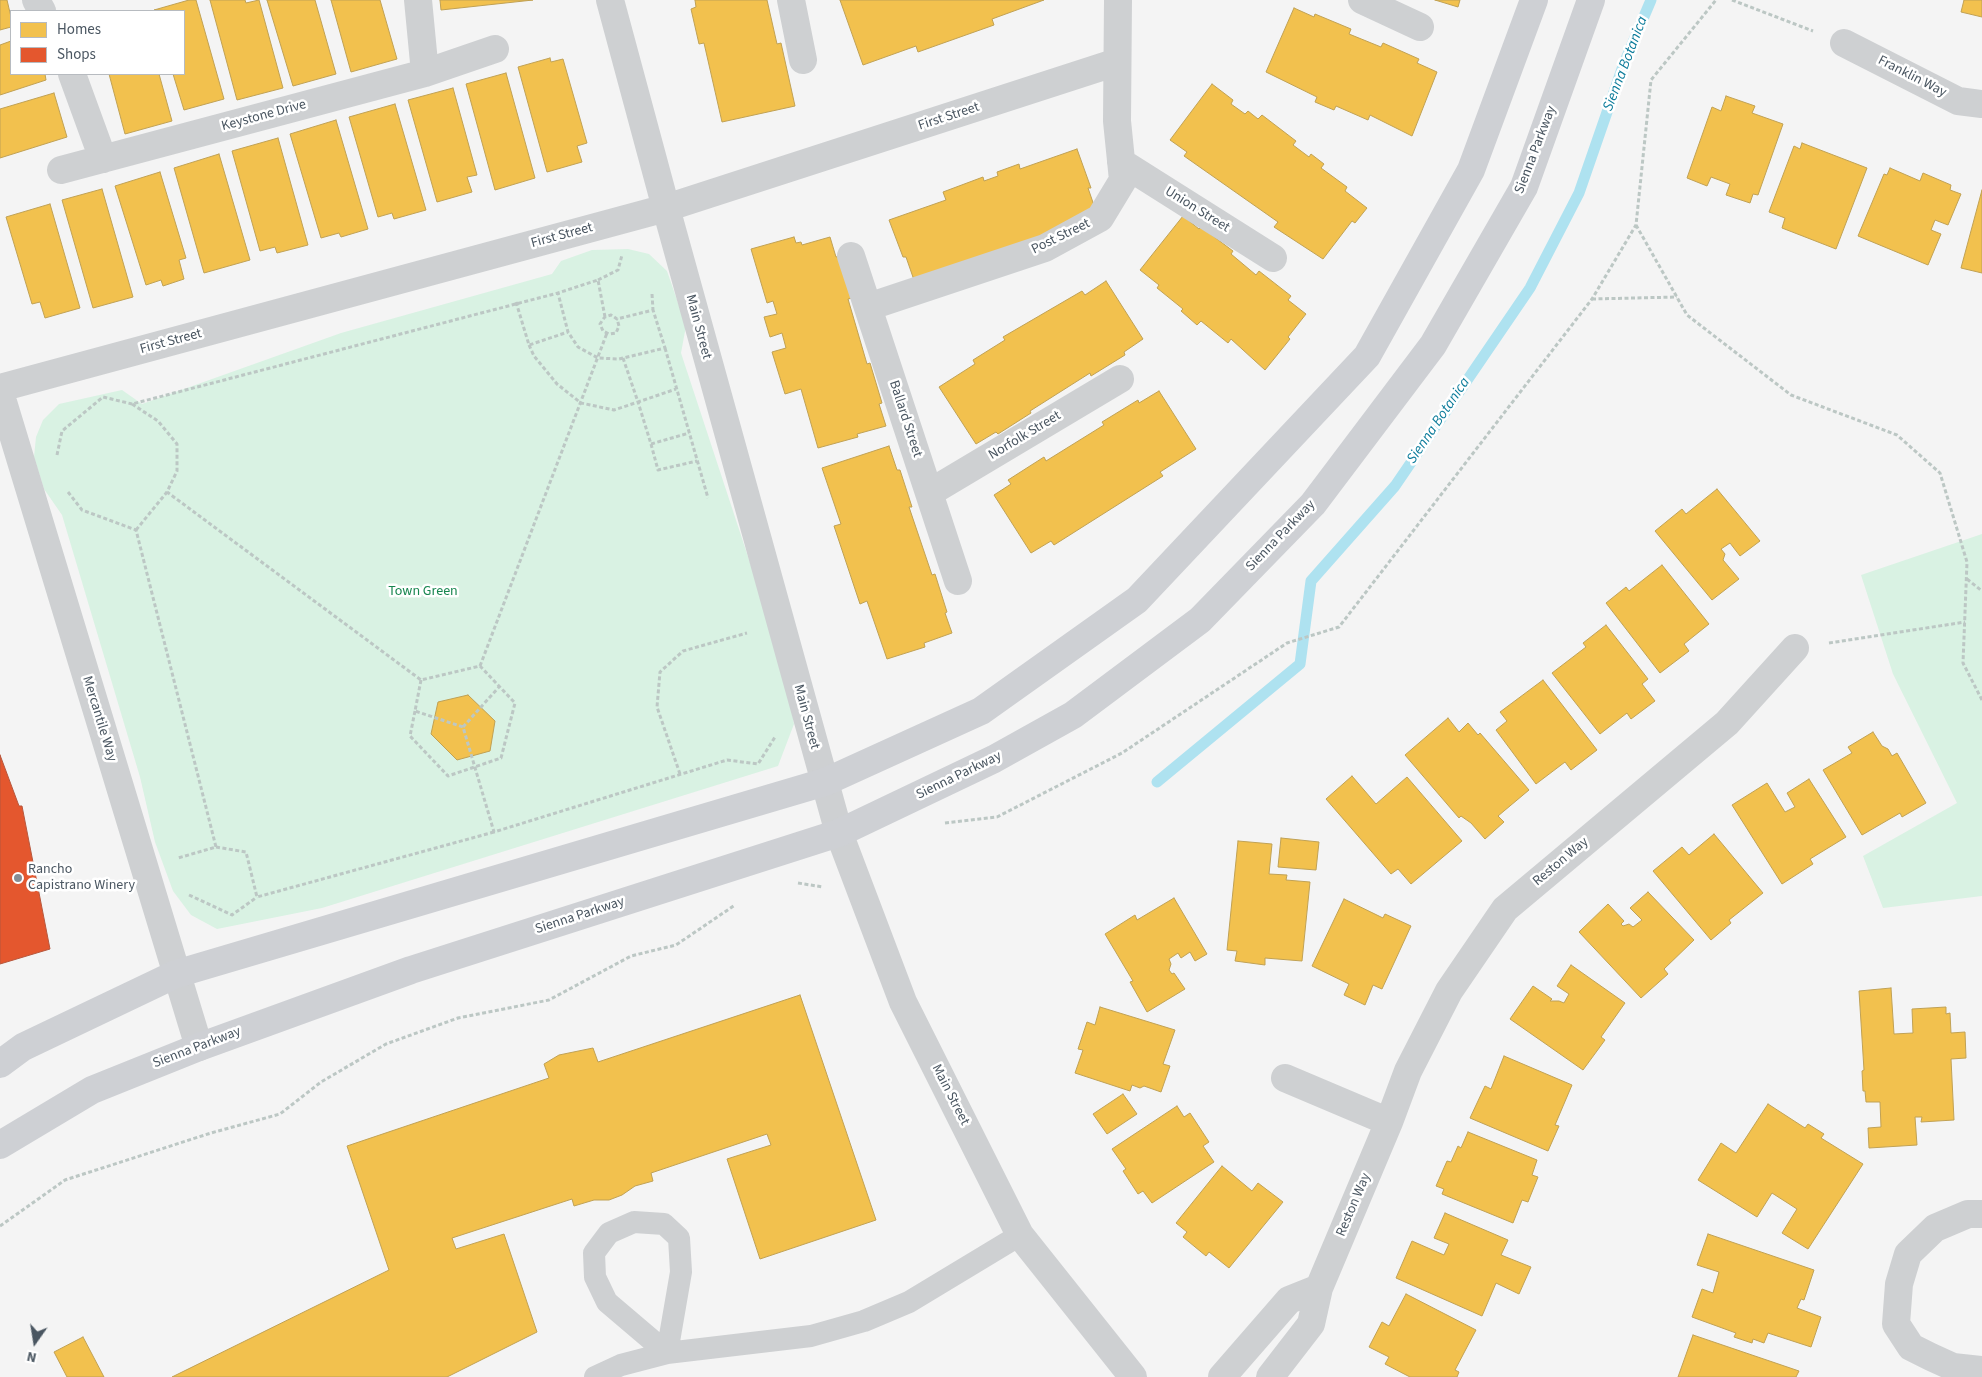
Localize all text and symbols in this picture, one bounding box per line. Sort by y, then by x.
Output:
legend [10,10,185,75]
water label: Sienna Botanica [1600,14,1652,114]
text: Homes [57,19,101,40]
text: Shops [57,44,96,65]
street label: Franklin Way [1875,53,1949,101]
street label: Keystone Drive [220,97,308,135]
street label: First Street [916,99,982,135]
street label: Sienna Parkway [1512,104,1560,196]
street label: Union Street [1161,183,1233,237]
street label: Post Street [1029,216,1093,258]
street label: First Street [529,220,595,252]
street label: Main Street [681,293,715,361]
street label: First Street [138,326,204,358]
water label: Sienna Botanica [1404,375,1474,467]
street label: Ballard Street [885,378,925,460]
street label: Norfolk Street [986,408,1064,464]
street label: Sienna Parkway [1243,497,1319,575]
park label: Town Green [388,584,458,600]
street label: Mercantile Way [78,674,120,764]
street label: Main Street [789,683,823,751]
street label: Sienna Parkway [914,748,1004,804]
street label: Reston Way [1530,834,1592,890]
place label: Rancho Capistrano Winery [28,862,135,894]
marker: Rancho Capistrano Winery [12,872,24,884]
street label: Sienna Parkway [533,894,627,938]
street label: Sienna Parkway [151,1024,243,1072]
street label: Main Street [927,1062,973,1128]
street label: Reston Way [1333,1171,1375,1239]
north arrow [10,1317,60,1367]
text: N [25,1346,38,1367]

